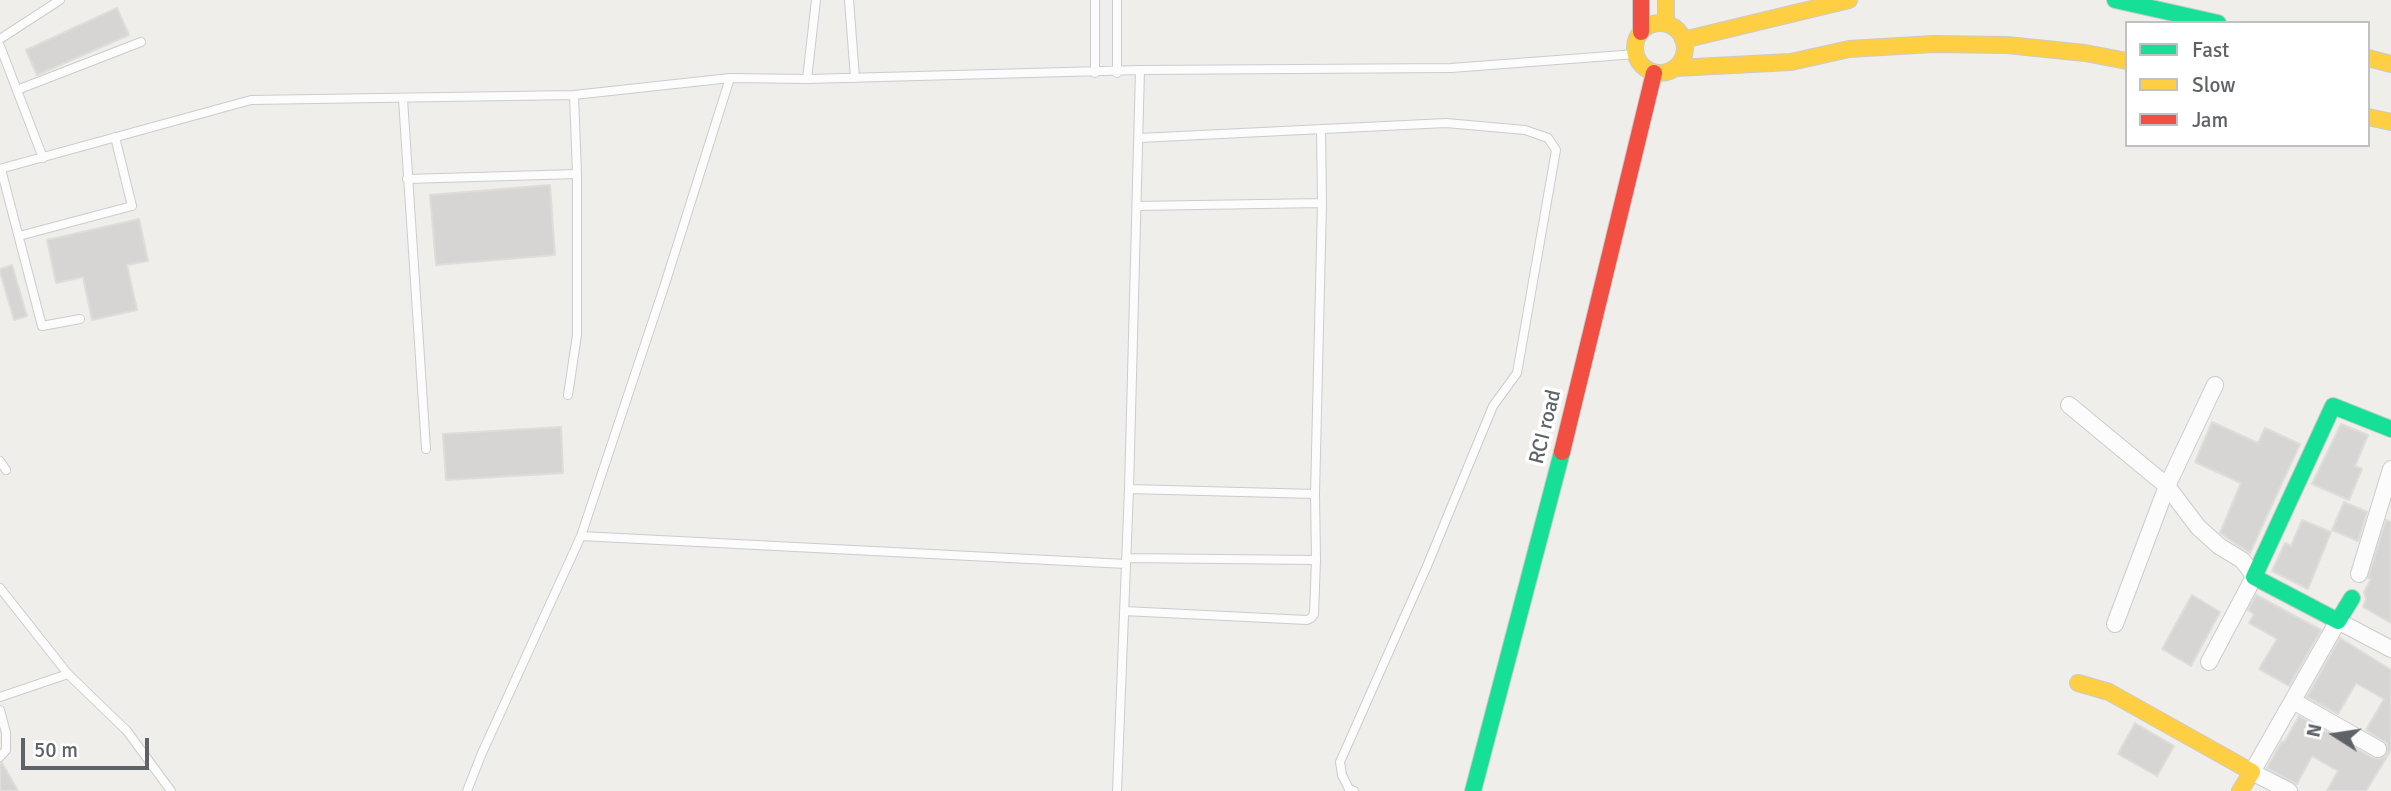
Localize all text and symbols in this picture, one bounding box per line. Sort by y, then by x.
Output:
legend [2125,21,2370,147]
text: Fast [2192,37,2229,63]
text: Slow [2192,72,2236,98]
text: Jam [2192,107,2228,133]
street label: RCI road [1525,387,1567,467]
north arrow [2300,700,2370,770]
text: N [2301,722,2328,740]
scale bar [24,724,152,768]
text: 50 m [34,737,78,763]

